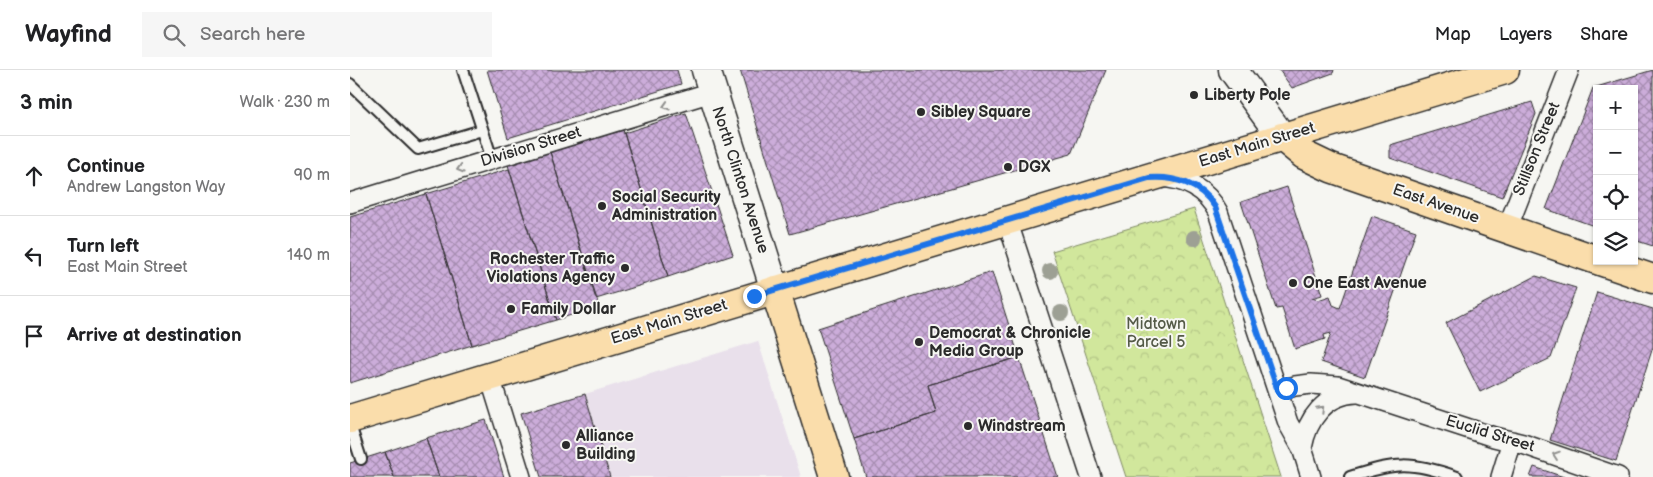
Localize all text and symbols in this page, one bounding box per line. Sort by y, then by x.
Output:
search box [142,12,492,57]
text: Wayfind [25,20,112,49]
icon: search [160,21,188,49]
text: Search here [200,23,305,46]
text: Map [1435,24,1471,45]
text: Layers [1499,24,1552,45]
text: Share [1580,24,1628,45]
map controls [1593,85,1638,265]
button: + [1593,85,1638,130]
place label: Liberty Pole [1204,86,1291,105]
marker: Liberty Pole [1188,89,1200,101]
text: 3 min [20,90,73,115]
text: Walk · 230 m [240,93,330,112]
street label: Stillson Street [1510,99,1564,199]
one-way arrow [662,100,670,110]
place label: Sibley Square [931,103,1031,122]
street label: North Clinton Avenue [707,104,773,256]
marker: Sibley Square [915,106,927,118]
street label: East Main Street [1197,118,1317,172]
street label: Division Street [479,123,584,171]
button: − [1593,130,1638,175]
text: Continue [67,155,145,178]
place label: DGX [1018,158,1051,177]
marker: DGX [1002,161,1014,173]
icon: ahead [20,162,48,190]
one-way arrow [456,163,465,173]
text: 90 m [294,166,330,185]
button: locate [1593,175,1638,220]
text: Andrew Langston Way [67,178,225,197]
street label: East Avenue [1390,180,1482,228]
place label: Social Security Administration [611,188,721,225]
marker: Social Security Administration [596,200,608,212]
button: layers [1593,220,1638,265]
text: Turn left [67,235,139,258]
icon: left [20,242,48,270]
text: 140 m [287,246,330,265]
place label: Rochester Traffic Violations Agency [487,250,616,287]
text: East Main Street [67,258,187,277]
marker: Rochester Traffic Violations Agency [619,262,631,274]
place label: One East Avenue [1303,274,1427,293]
marker: One East Avenue [1287,277,1299,289]
route end [743,285,766,308]
street label: East Main Street [609,295,729,349]
place label: Family Dollar [521,300,617,319]
marker: Family Dollar [505,303,517,315]
park label: Midtown Parcel 5 [1126,315,1186,352]
icon: arrive [20,322,48,350]
text: Arrive at destination [67,324,242,347]
place label: Democrat & Chronicle Media Group [929,324,1091,361]
marker: Democrat & Chronicle Media Group [913,336,925,348]
route start [1275,377,1298,400]
one-way arrow [1315,406,1324,415]
street label: Euclid Street [1443,411,1537,457]
place label: Windstream [978,417,1066,436]
marker: Windstream [962,420,974,432]
place label: Alliance Building [575,427,635,464]
marker: Alliance Building [560,439,572,451]
one-way arrow [1552,451,1561,461]

